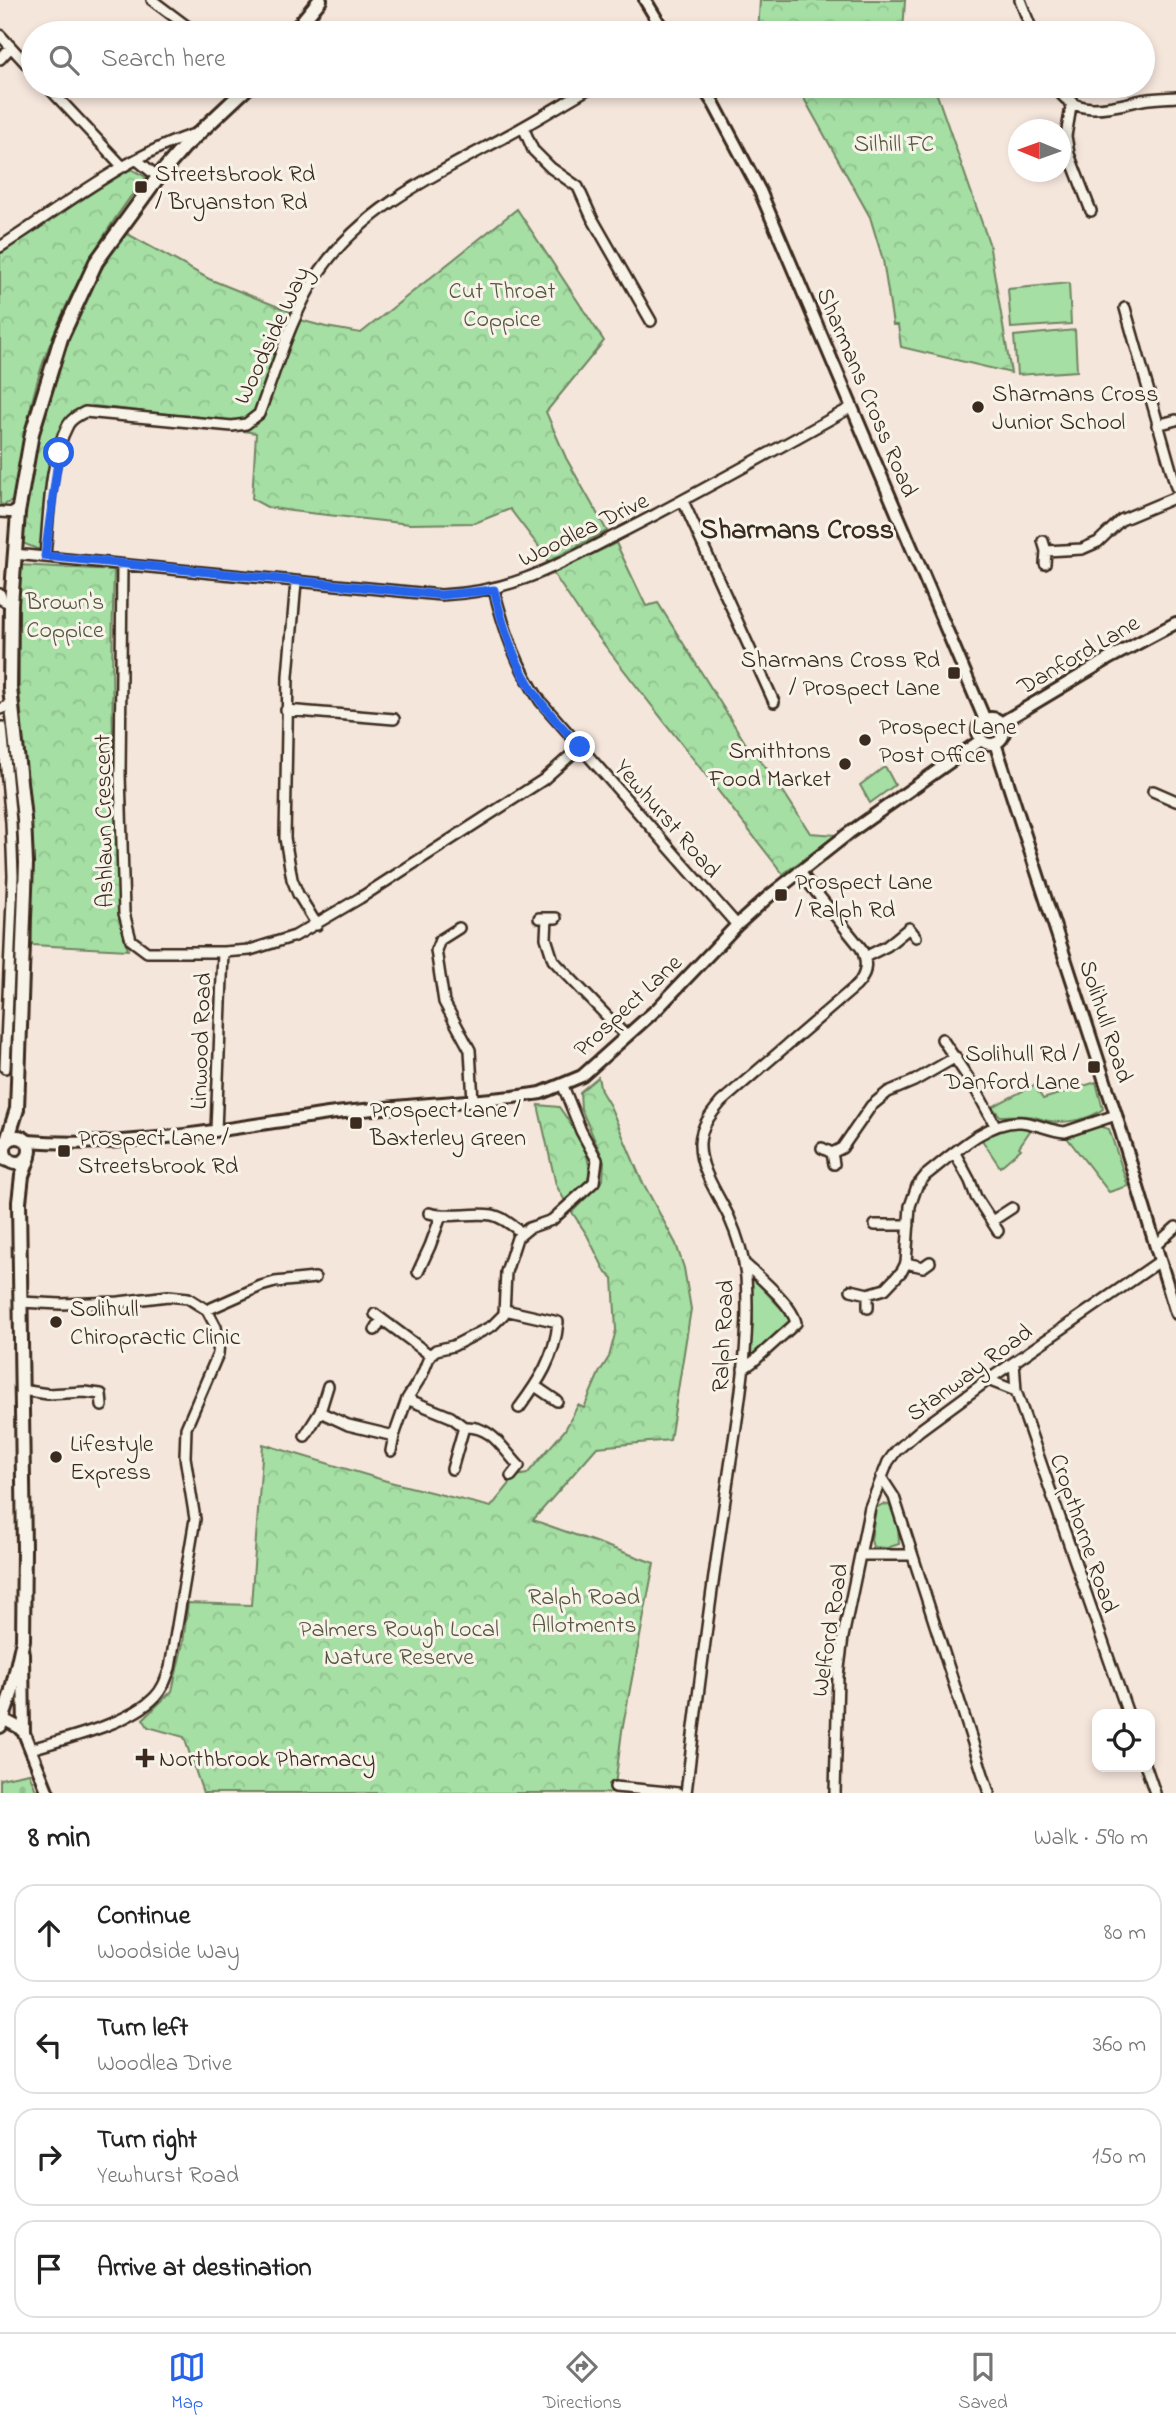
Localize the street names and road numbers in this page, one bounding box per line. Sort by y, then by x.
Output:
street label: Woodside Way [226,261,321,411]
street label: Sharmans Cross Road [806,283,926,504]
street label: Woodlea Drive [513,485,655,578]
street label: Danford Lane [1011,607,1147,706]
street label: Ashlawn Crescent [86,734,125,908]
street label: Yewhurst Road [604,752,728,887]
street label: Prospect Lane [566,947,691,1067]
street label: Solihull Road [1068,956,1141,1088]
street label: Linwood Road [183,971,222,1110]
street label: Ralph Road [704,1279,745,1393]
street label: Stanway Road [900,1316,1042,1433]
street label: Cropthorne Road [1039,1449,1126,1619]
street label: Welford Road [804,1561,859,1700]

